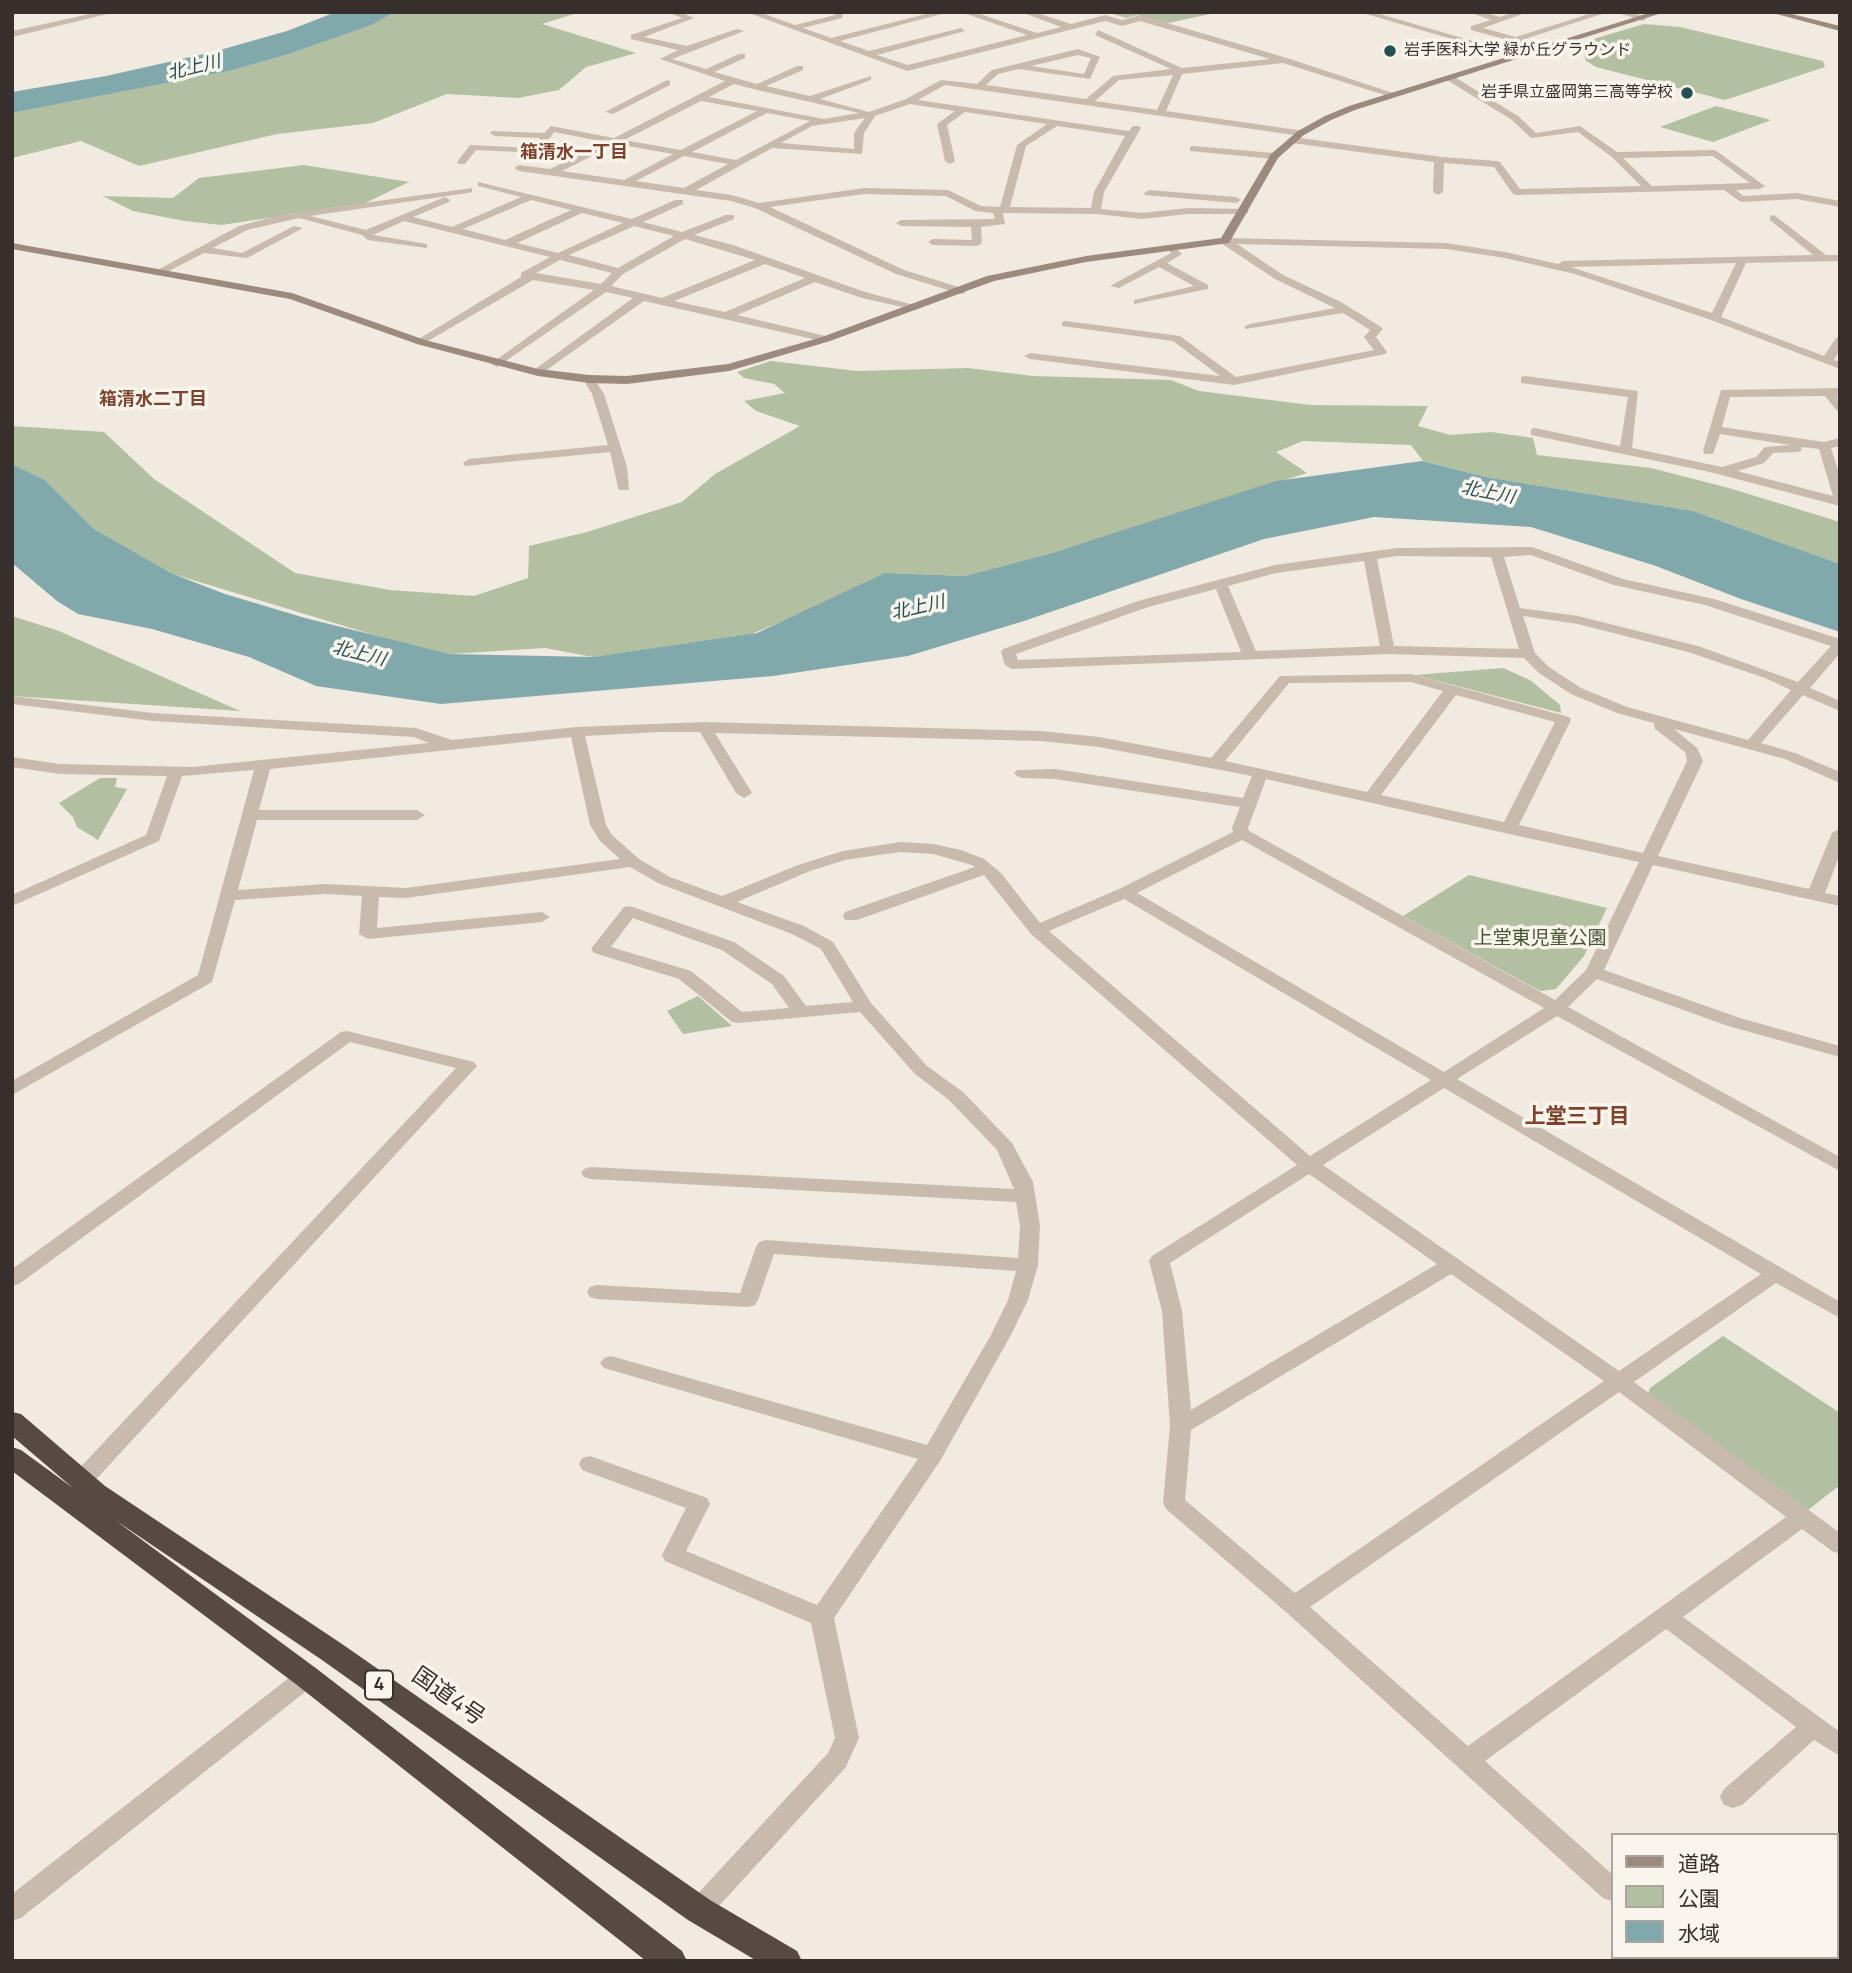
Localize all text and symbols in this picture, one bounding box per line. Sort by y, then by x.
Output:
place label: 岩手医科大学 緑が丘グラウンド [1404,41,1631,61]
marker: 岩手医科大学 緑が丘グラウンド [1382,43,1398,59]
water label: 北上川 [165,51,223,85]
place label: 岩手県立盛岡第三高等学校 [1481,83,1673,103]
marker: 岩手県立盛岡第三高等学校 [1679,85,1695,101]
district label: 箱清水一丁目 [520,142,628,164]
district label: 箱清水二丁目 [99,389,207,411]
water label: 北上川 [1459,477,1517,509]
water label: 北上川 [889,591,947,625]
water label: 北上川 [330,637,388,671]
park label: 上堂東児童公園 [1474,928,1606,950]
district label: 上堂三丁目 [1525,1104,1629,1130]
street label: 国道4号 [406,1662,490,1732]
road number: 4 [365,1670,393,1700]
legend [1610,1833,1838,1959]
text: 道路 [1678,1849,1720,1877]
text: 公園 [1678,1884,1720,1912]
text: 水域 [1678,1919,1720,1947]

